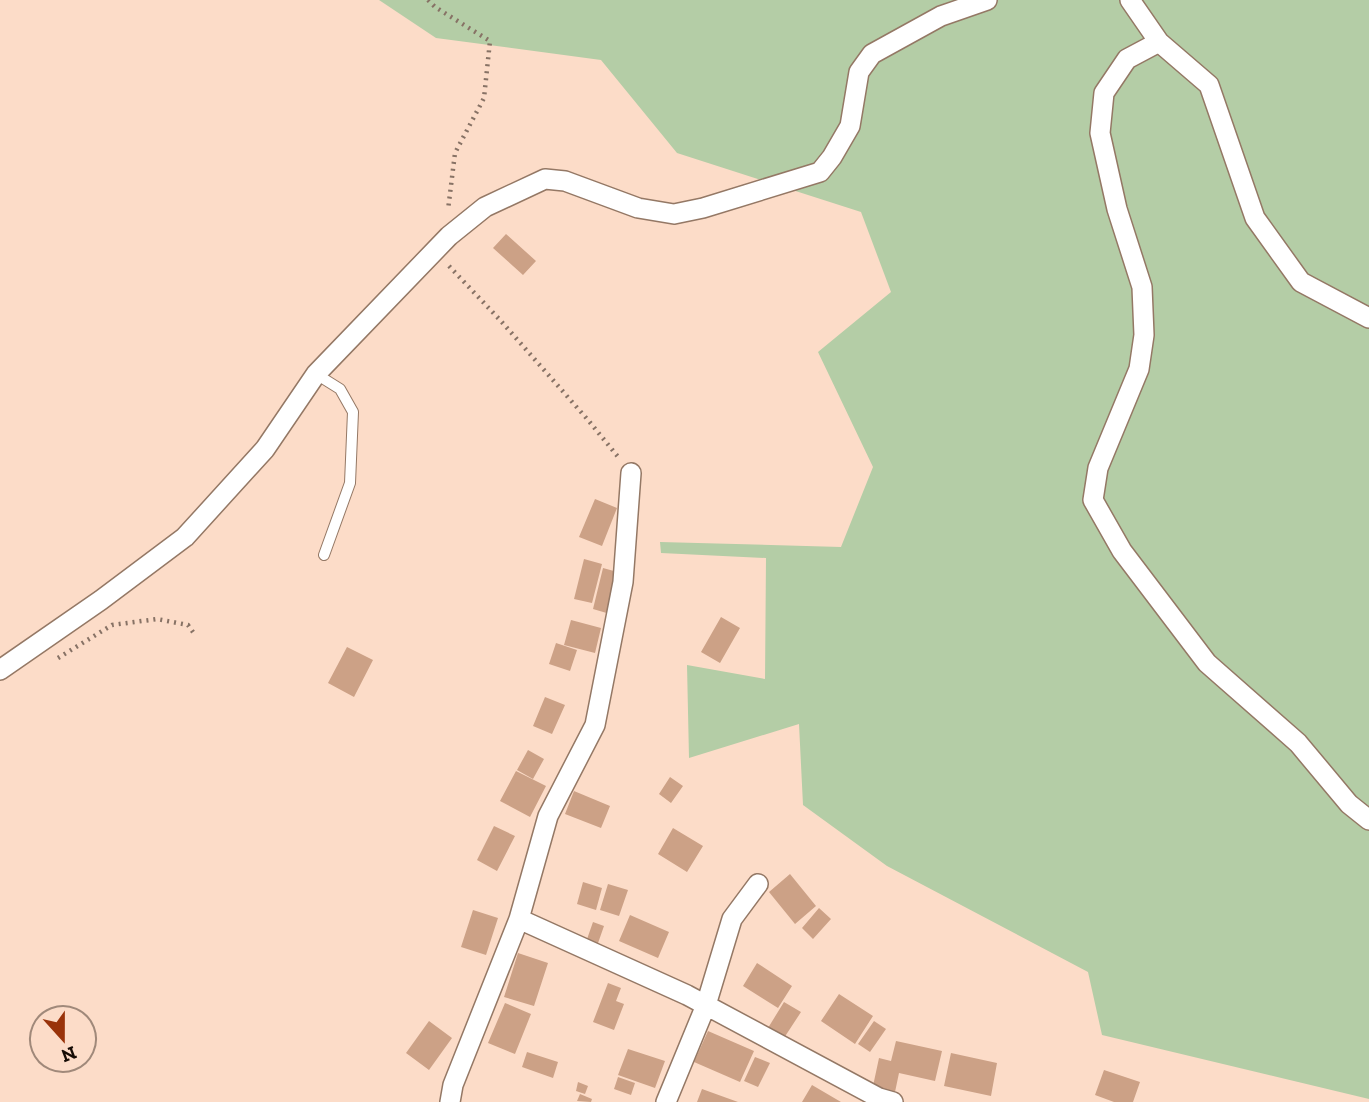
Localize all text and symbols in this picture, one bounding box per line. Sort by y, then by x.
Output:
north arrow [28,1004,98,1074]
text: N [58,1041,80,1068]

